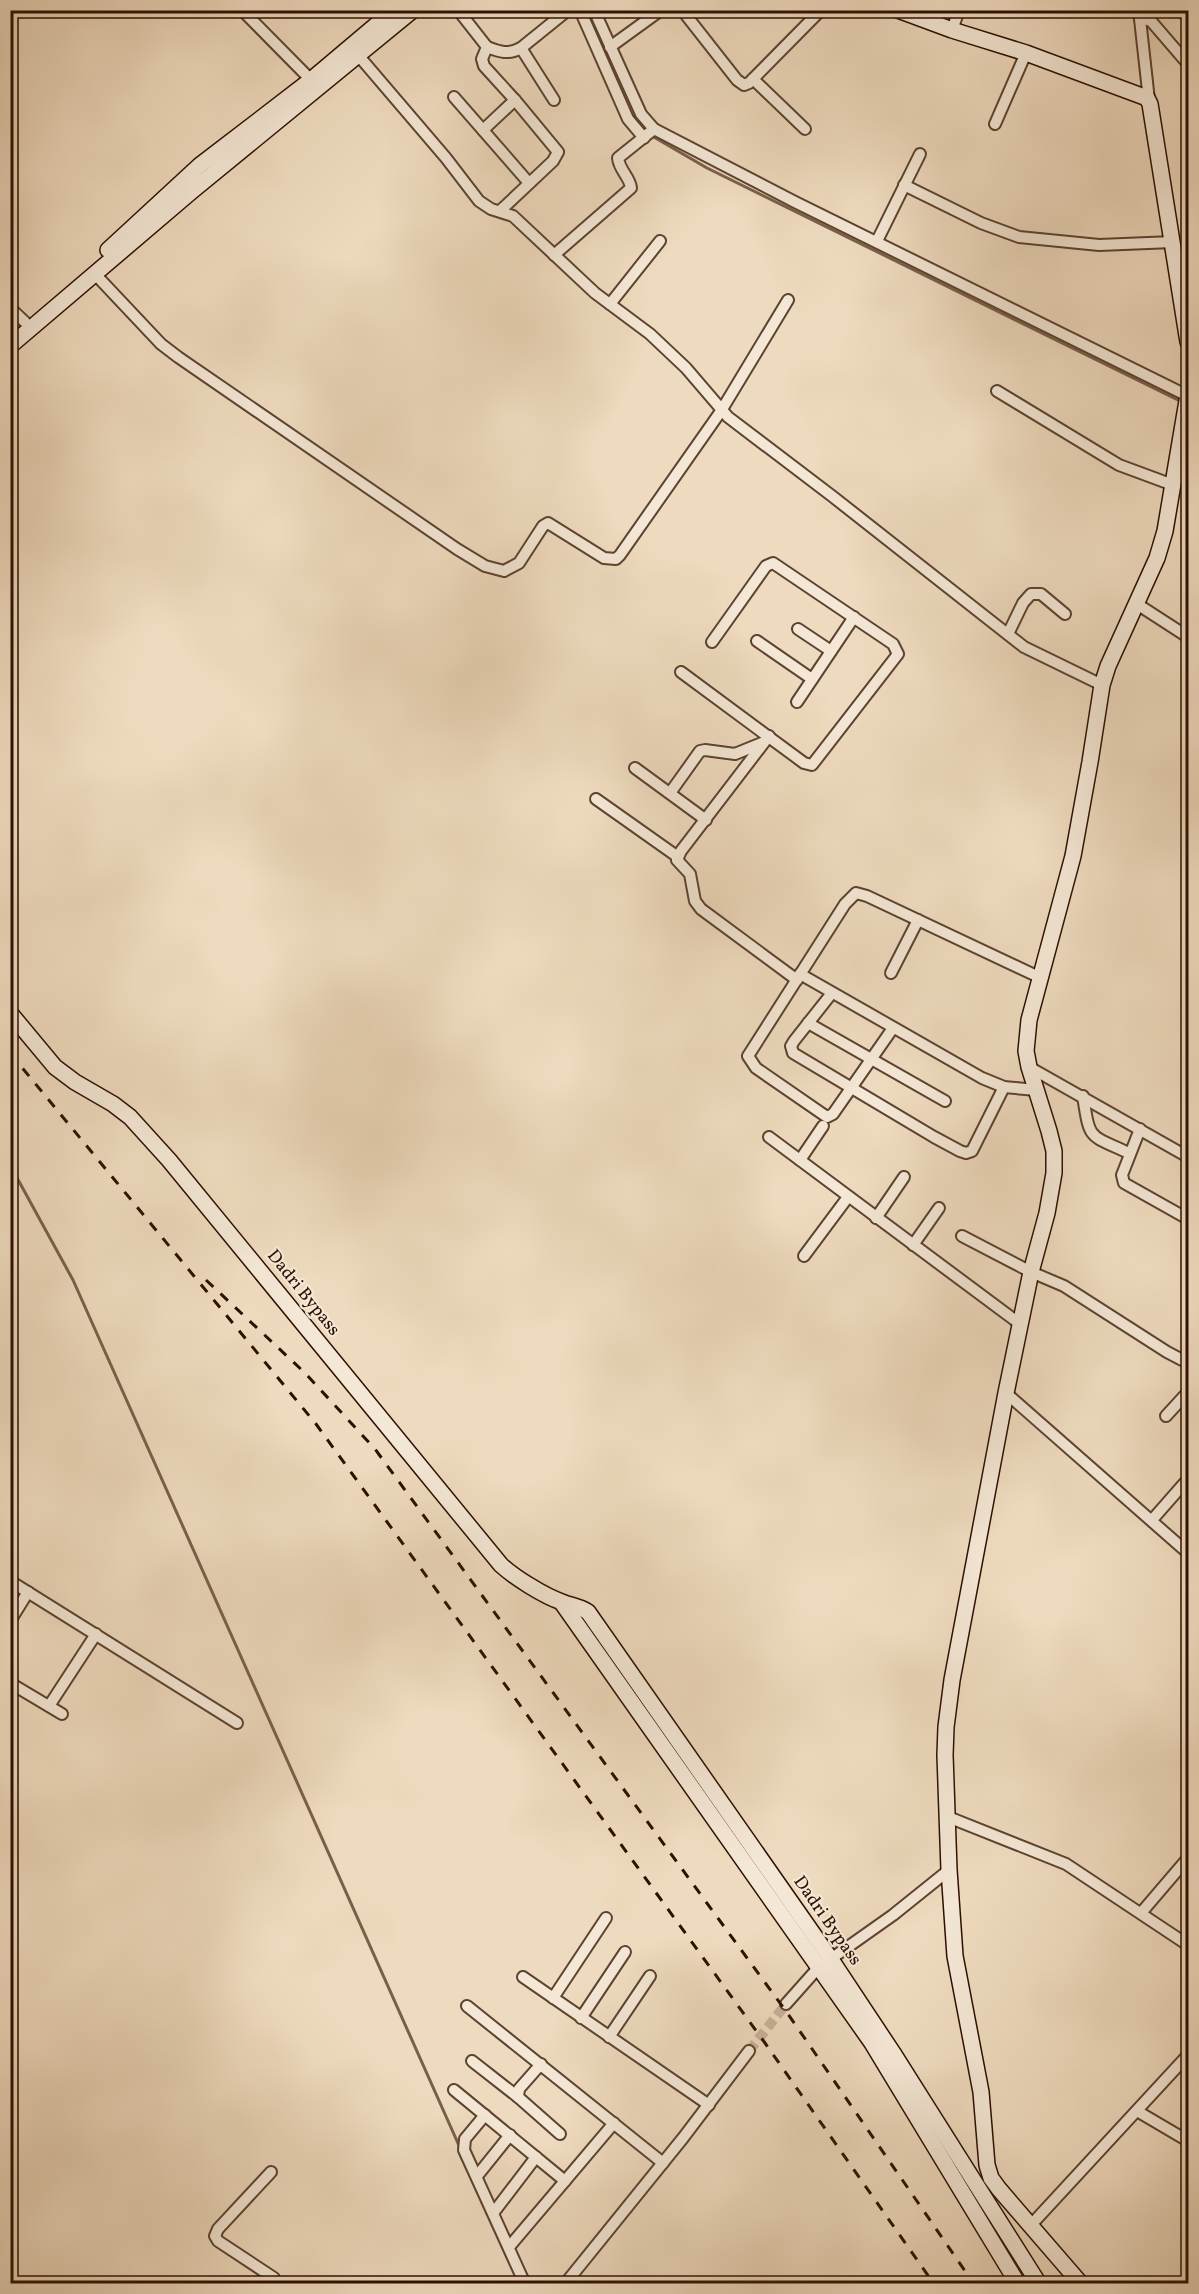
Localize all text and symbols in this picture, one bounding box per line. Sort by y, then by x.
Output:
street label: Dadri Bypass [260,1245,346,1341]
street label: Dadri Bypass [787,1871,867,1971]

